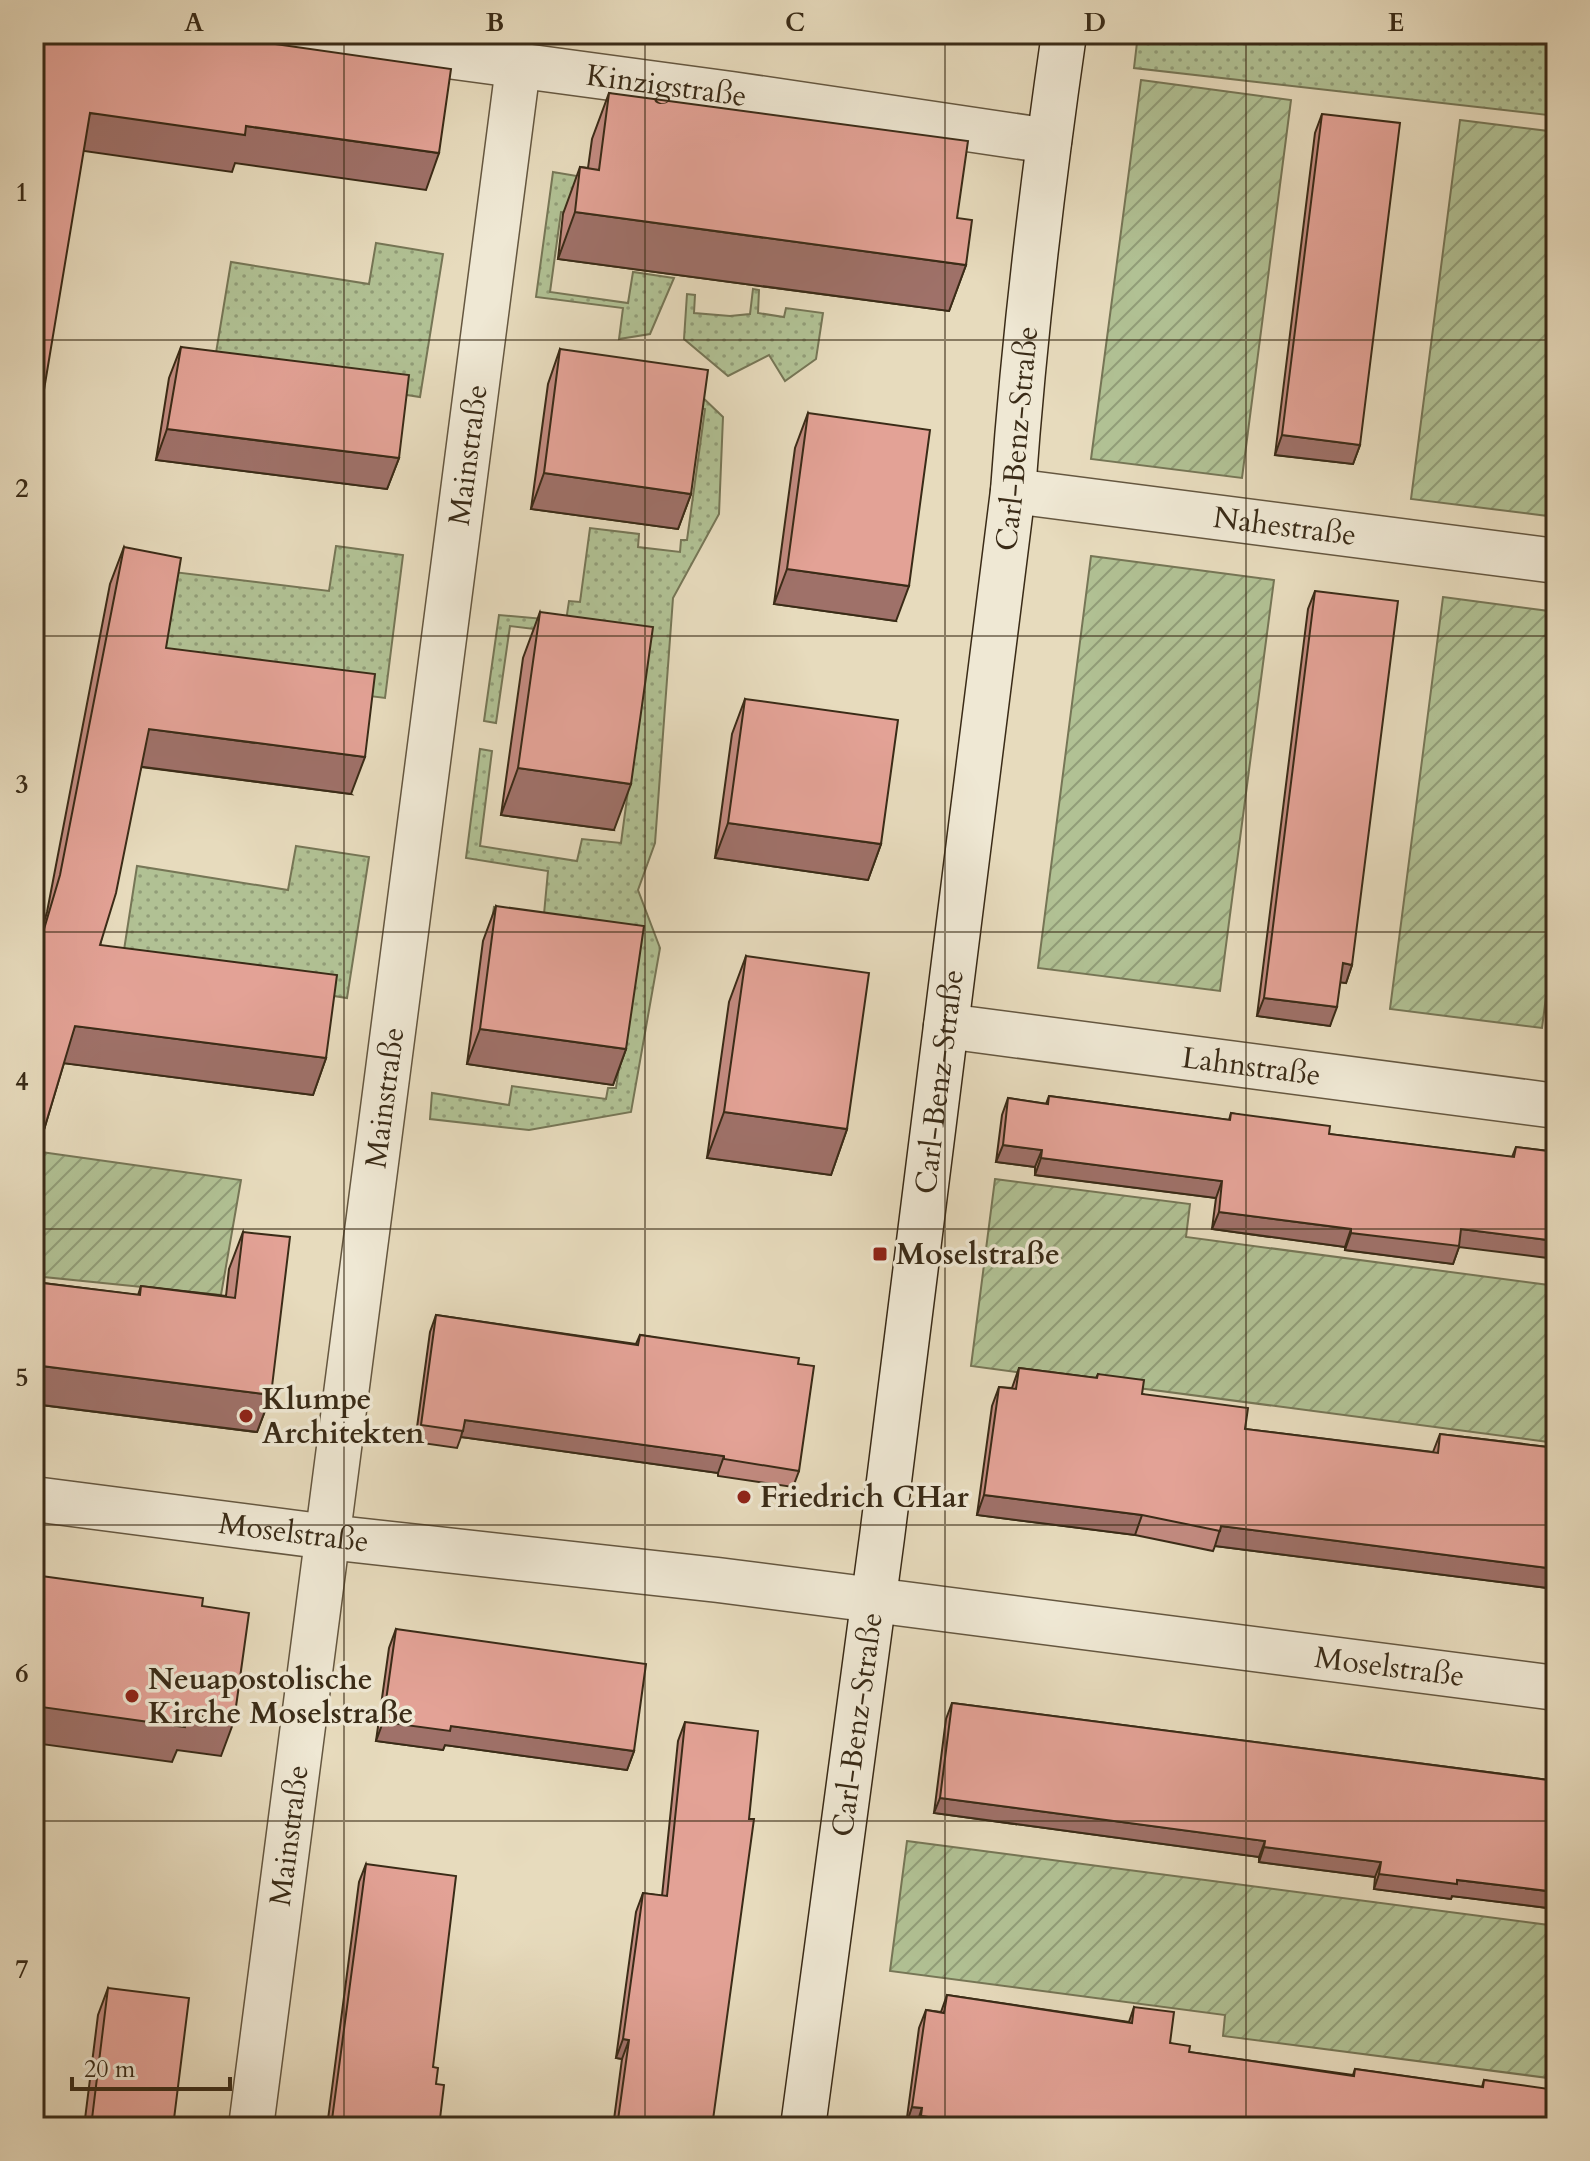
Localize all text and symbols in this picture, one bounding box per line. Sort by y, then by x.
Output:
text: A [184,5,204,40]
text: B [486,5,504,40]
text: C [785,5,805,40]
text: D [1084,5,1106,40]
text: E [1388,5,1404,40]
street label: Kinzigstraße [584,55,749,117]
text: 1 [15,175,29,210]
street label: Carl-Benz-Straße [986,324,1048,553]
street label: Mainstraße [439,382,498,528]
text: 2 [15,471,29,506]
street label: Nahestraße [1211,497,1359,556]
text: 3 [15,767,29,802]
street label: Carl-Benz-Straße [905,967,974,1196]
street label: Mainstraße [355,1025,414,1171]
street label: Lahnstraße [1179,1037,1323,1096]
text: 4 [15,1064,29,1099]
place label: Moselstraße [896,1234,1060,1275]
marker: Moselstraße [871,1245,889,1263]
text: 5 [15,1360,29,1395]
place label: Klumpe Architekten [262,1379,424,1454]
marker: Klumpe Architekten [237,1407,255,1425]
place label: Friedrich CHar [760,1477,970,1518]
marker: Friedrich CHar [735,1488,753,1506]
street label: Moselstraße [216,1503,371,1562]
street label: Carl-Benz-Straße [822,1610,893,1839]
street label: Moselstraße [1312,1637,1467,1697]
text: 6 [15,1656,29,1691]
place label: Neuapostolische Kirche Moselstraße [148,1659,413,1734]
marker: Neuapostolische Kirche Moselstraße [123,1687,141,1705]
street label: Mainstraße [260,1763,319,1908]
text: 7 [15,1952,29,1987]
scale bar [72,2041,230,2091]
text: 20 m [84,2053,136,2086]

